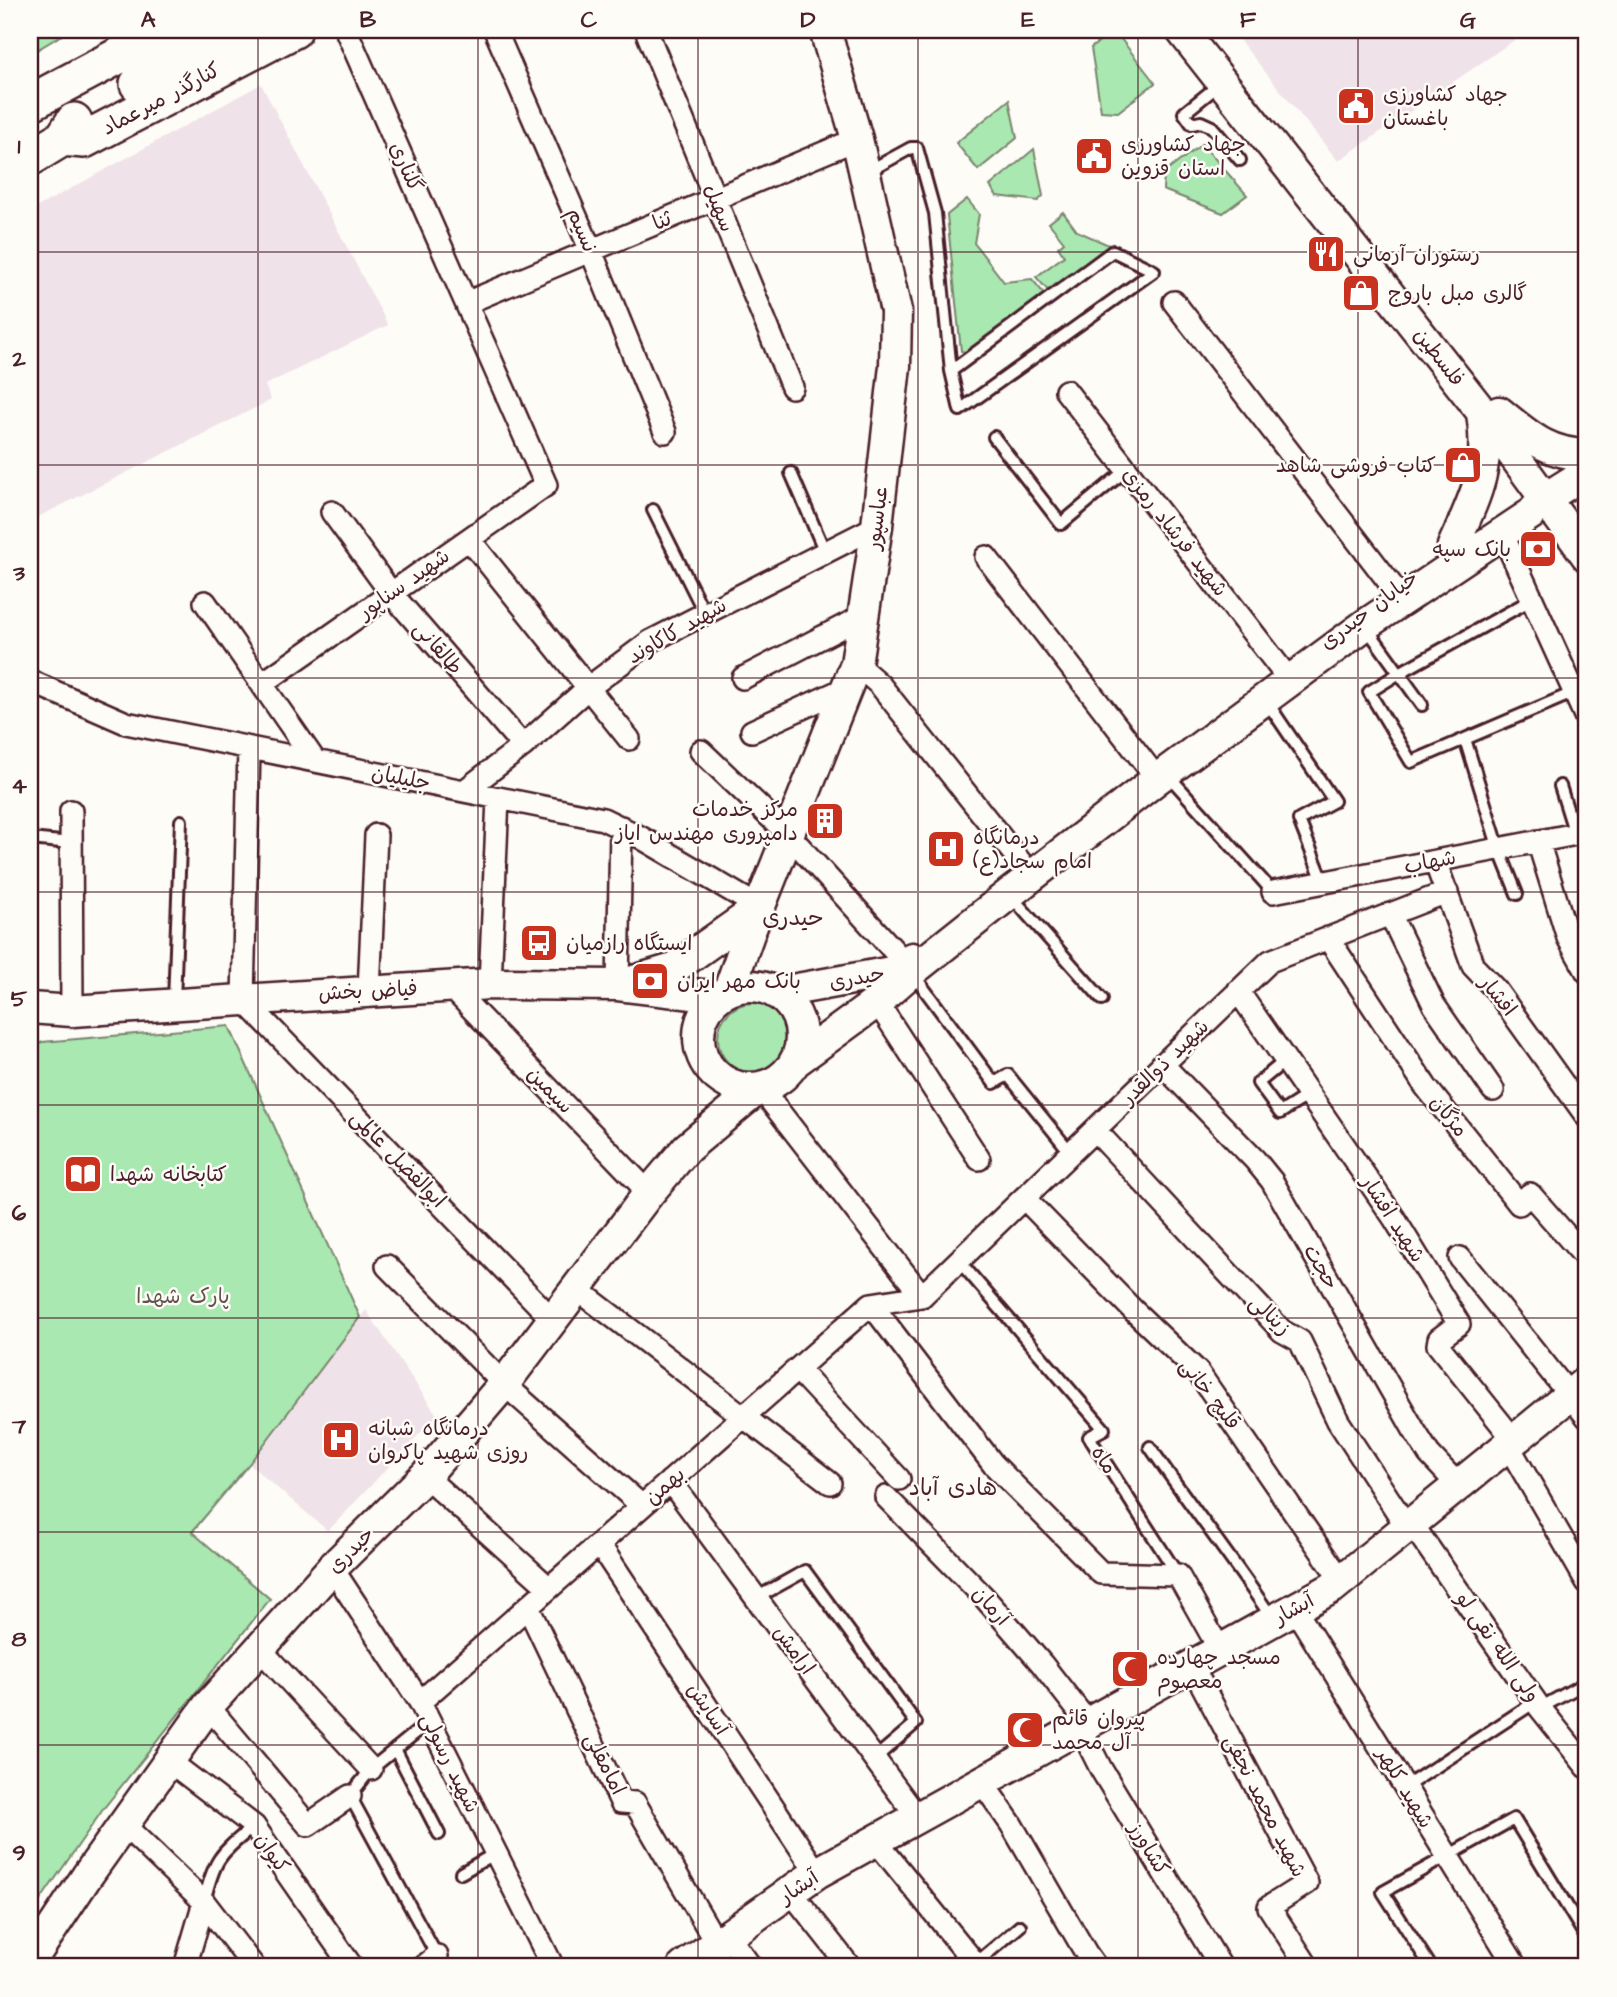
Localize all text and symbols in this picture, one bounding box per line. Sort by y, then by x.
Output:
text: A [141,4,156,36]
text: B [360,4,377,36]
text: C [581,4,598,36]
text: D [801,4,816,36]
text: E [1021,4,1035,36]
text: F [1240,4,1257,36]
text: G [1460,4,1476,36]
street label: کنارگذر میرعماد [97,56,225,142]
place label: جهاد کشاورزی باغستان [1383,80,1508,133]
public building icon: جهاد کشاورزی باغستان [1335,85,1377,127]
text: 1 [18,130,21,162]
place label: جهاد کشاورزی استان قزوین [1121,130,1246,183]
public building icon: جهاد کشاورزی استان قزوین [1073,135,1115,177]
street label: گلناری [382,138,430,196]
street label: سهیل [696,180,742,236]
street label: نسیم [559,203,604,257]
street label: ثنا [648,204,677,238]
restaurant icon: رستوران آرمانی [1305,233,1347,275]
place label: رستوران آرمانی [1353,240,1480,269]
shop icon: گالری مبل باروج [1340,272,1382,314]
place label: گالری مبل باروج [1388,279,1527,308]
street label: فلسطین [1407,321,1471,393]
text: 2 [11,343,26,375]
shop icon: کتاب فروشی شاهد [1442,444,1484,486]
place label: کتاب فروشی شاهد [1276,451,1436,480]
street label: شهید فرشاد رمزی [1115,461,1235,603]
street label: عباسپور [858,485,895,553]
bank icon: بانک سپه [1517,528,1559,570]
place label: بانک سپه [1432,535,1511,564]
street label: شهید سناپور [351,542,456,627]
text: 3 [12,557,25,589]
street label: خیابان حیدری [1314,563,1424,657]
street label: شهید کاکاوند [622,591,732,671]
street label: طالقانی [407,615,469,681]
street label: جلیلیان [369,758,433,798]
text: 4 [11,770,27,802]
place label: مرکز خدمات دامپروری مهندس ایاز [614,795,798,848]
building icon: مرکز خدمات دامپروری مهندس ایاز [804,800,846,842]
place label: درمانگاه امام سجاد(ع) [973,823,1092,877]
hospital icon: درمانگاه امام سجاد(ع) [925,828,967,870]
street label: شهاب [1401,843,1459,881]
district label: حیدری [762,902,824,934]
bus stop icon: ایستگاه رازمیان [518,922,560,964]
place label: ایستگاه رازمیان [566,929,693,958]
street label: حیدری [827,959,887,997]
bank icon: بانک مهر ایران [629,960,671,1002]
place label: بانک مهر ایران [677,967,801,996]
street label: افشار [1471,968,1523,1023]
street label: فیاض بخش [318,974,418,1008]
text: 5 [11,983,28,1015]
street label: شهید ذوالقدر [1113,1013,1216,1113]
street label: سیمین [520,1060,580,1120]
street label: مژگان [1423,1089,1475,1143]
street label: ابوالفضل عالمی [344,1103,452,1215]
library icon: کتابخانه شهدا [62,1153,104,1195]
place label: کتابخانه شهدا [110,1160,227,1189]
street label: شهید افشار [1353,1168,1432,1268]
text: 6 [12,1197,27,1229]
street label: حجت [1296,1239,1346,1295]
park label: پارک شهدا [136,1282,230,1311]
street label: زینالی [1243,1288,1297,1342]
street label: قلیچ خانی [1173,1352,1247,1436]
text: 7 [11,1410,27,1442]
place label: درمانگاه شبانه روزی شهید پاکروان [368,1414,528,1467]
hospital icon: درمانگاه شبانه روزی شهید پاکروان [320,1419,362,1461]
street label: ماه [1084,1440,1124,1480]
street label: بهمن [638,1460,692,1512]
district label: هادی آباد [909,1472,997,1504]
street label: حیدری [321,1520,381,1580]
street label: آرمان [965,1580,1017,1633]
street label: ولی الله نقی لو [1448,1585,1547,1708]
street label: آبشار [1267,1586,1320,1633]
street label: ارامش [766,1619,822,1681]
text: 8 [12,1623,27,1655]
place label: مسجد چهارده معصوم [1157,1643,1281,1697]
mosque icon: مسجد چهارده معصوم [1109,1648,1151,1690]
street label: آسایش [680,1677,737,1742]
place label: پیروان قائم آل محمد [1052,1704,1145,1757]
street label: شهید رسولی [413,1708,487,1818]
mosque icon: پیروان قائم آل محمد [1004,1709,1046,1751]
street label: امامقلی [577,1728,633,1800]
street label: شهید محمد نجفی [1217,1730,1313,1882]
street label: شهید کلهر [1369,1741,1440,1834]
street label: کشاورز [1121,1815,1176,1881]
street label: کیوان [248,1827,296,1879]
text: 9 [12,1837,26,1869]
street label: آبشار [772,1863,825,1912]

